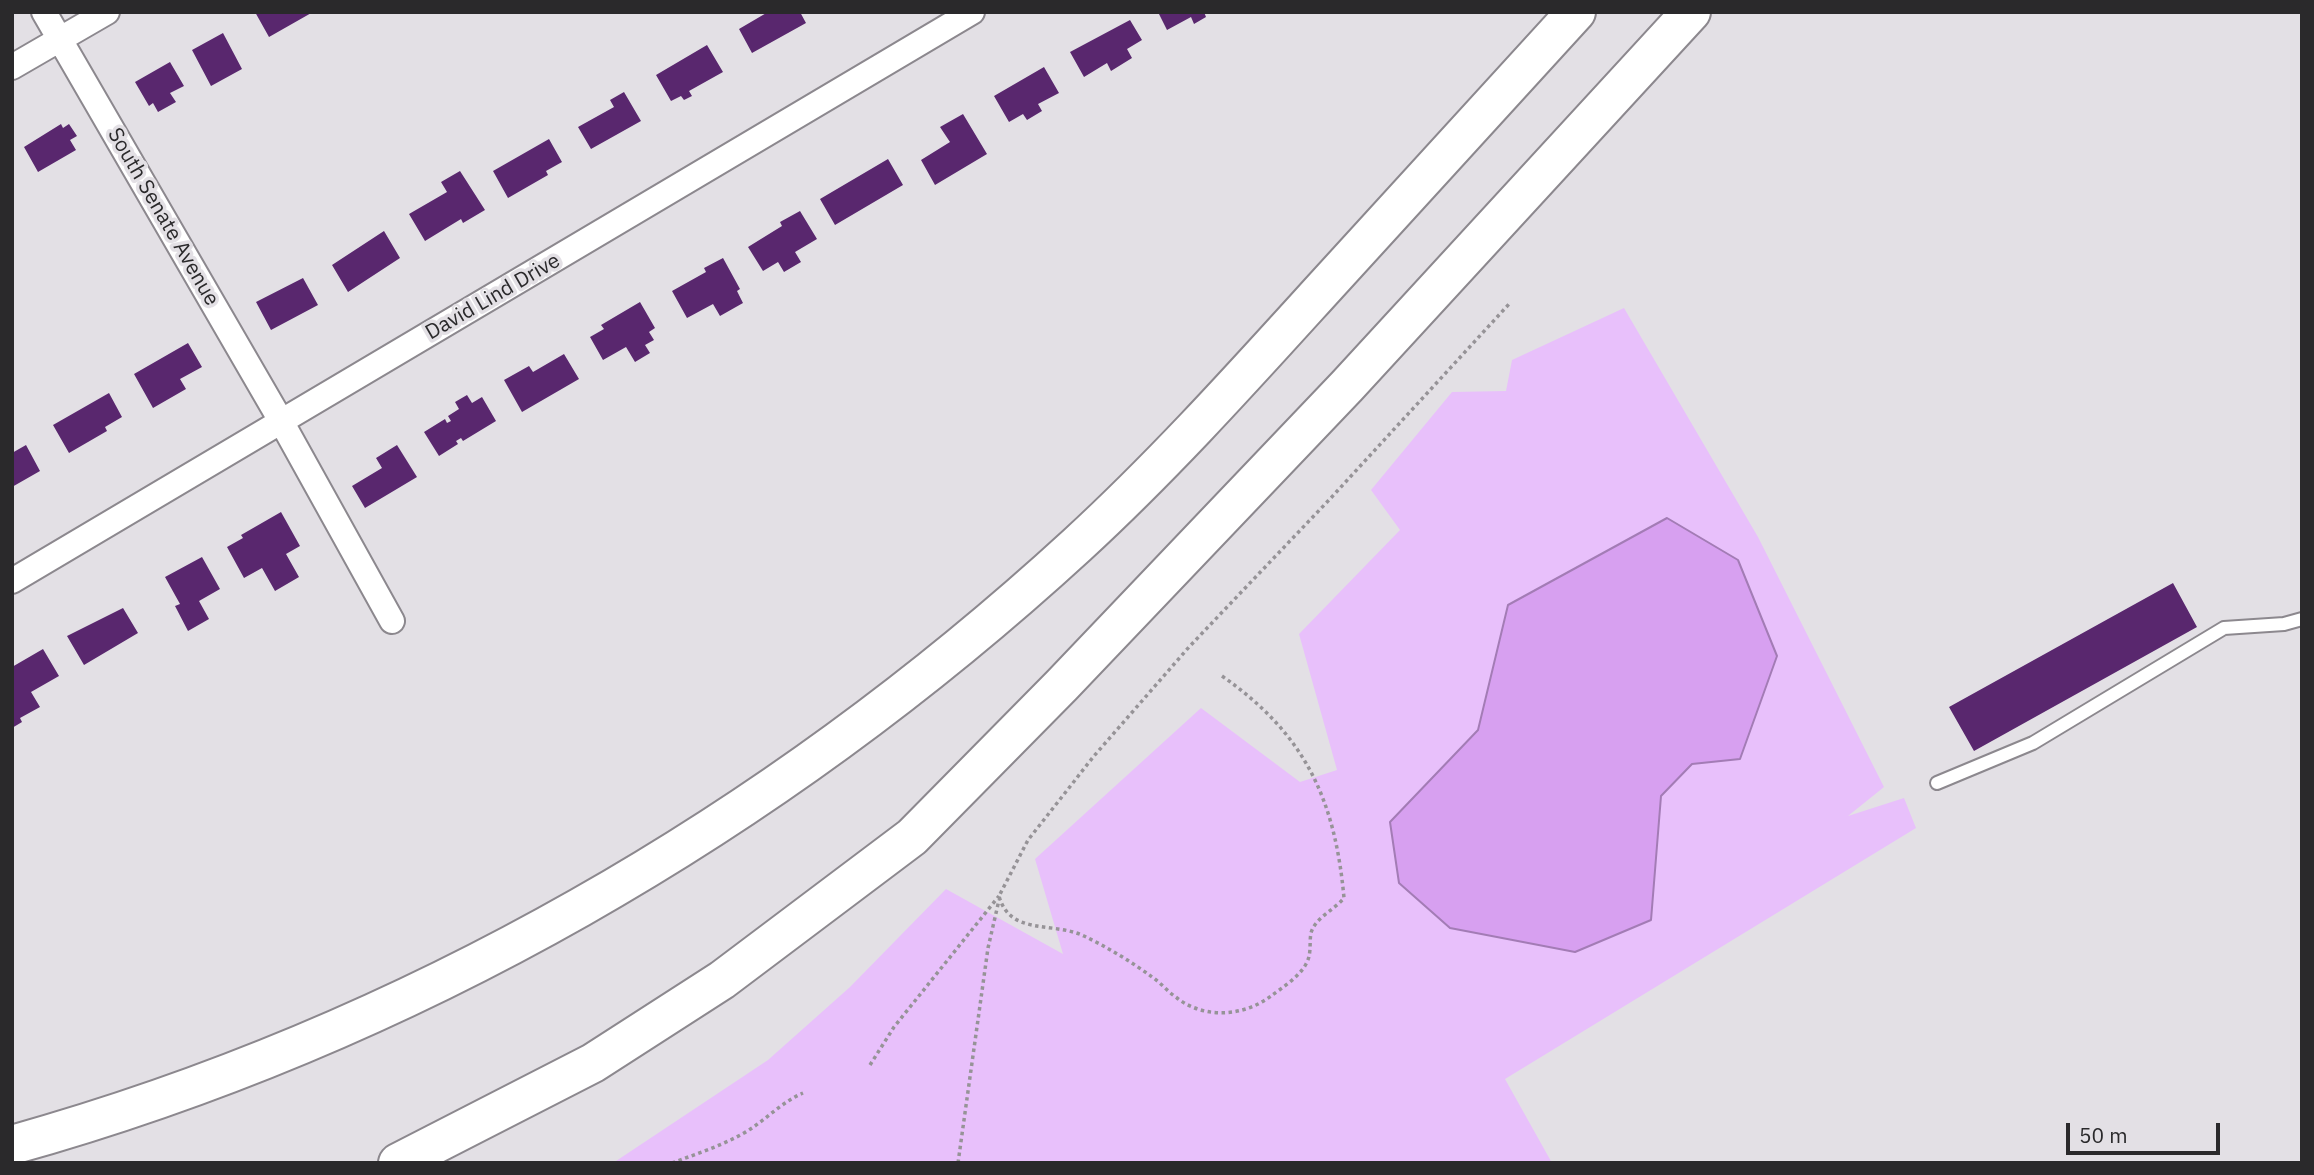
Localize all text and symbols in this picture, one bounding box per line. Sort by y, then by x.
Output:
street label: South Senate Avenue [102,124,224,310]
street label: David Lind Drive [421,248,565,346]
scale bar [2069,1108,2223,1152]
text: 50 m [2079,1121,2128,1149]

